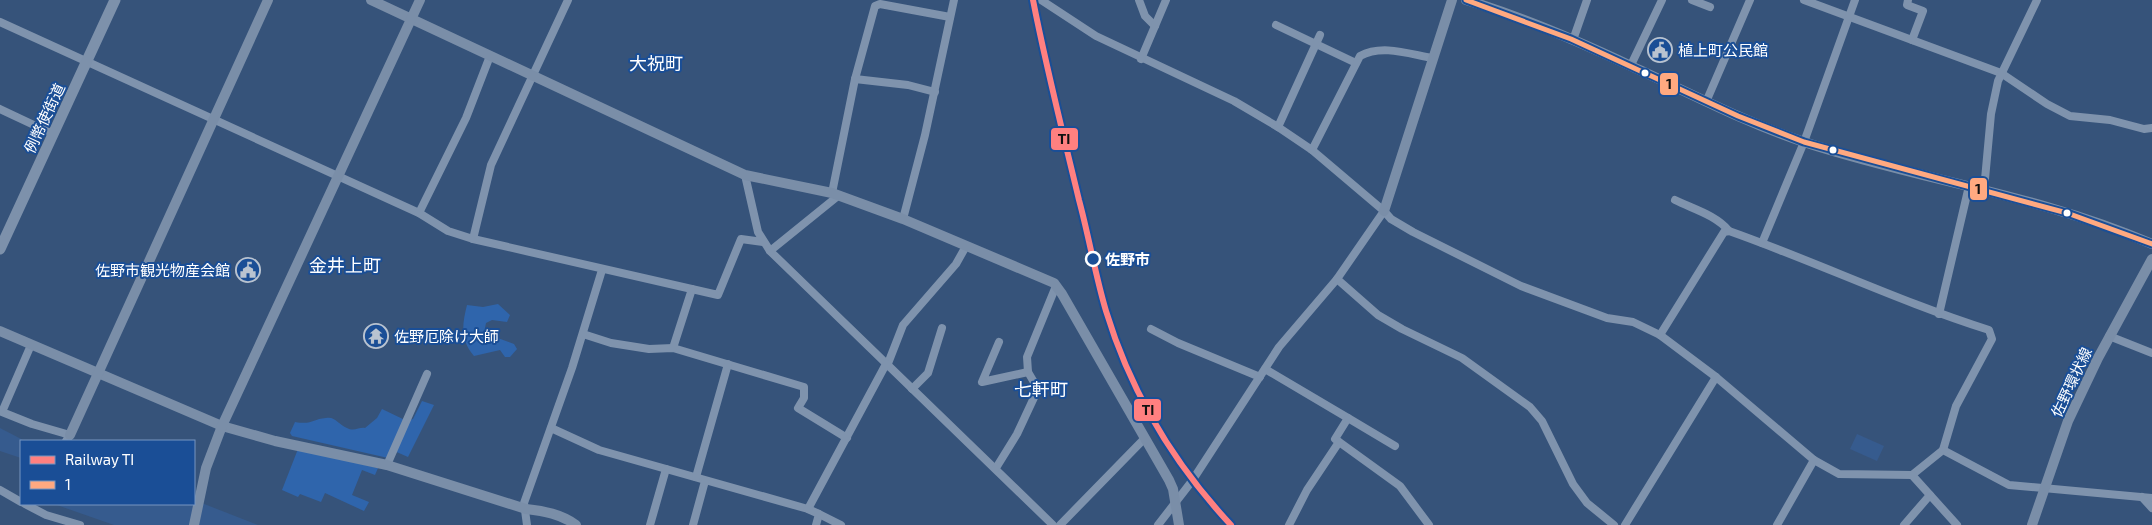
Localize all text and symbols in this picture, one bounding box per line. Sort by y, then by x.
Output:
public building icon: 植上町公民館 [1647,37,1673,63]
place label: 植上町公民館 [1678,41,1768,59]
district label: 大祝町 [629,52,683,74]
unlabelled marker [1640,68,1650,78]
line badge: 1 [1659,72,1679,96]
text: 1 [1666,75,1672,92]
street label: 例幣使街道 [20,80,68,156]
line badge: TI [1050,127,1079,151]
text: TI [1058,130,1070,147]
unlabelled marker [1828,145,1838,155]
line badge: 1 [1969,177,1988,201]
text: 1 [1975,180,1981,197]
unlabelled marker [2062,208,2072,218]
place label: 佐野市 [1105,250,1150,268]
marker: 佐野市 [1085,251,1101,267]
district label: 金井上町 [309,254,381,276]
public building icon: 佐野市観光物産会館 [235,257,261,283]
place label: 佐野市観光物産会館 [95,261,230,279]
temple icon: 佐野厄除け大師 [363,323,389,349]
place label: 佐野厄除け大師 [394,327,499,345]
street label: 佐野環状線 [2047,344,2095,420]
district label: 七軒町 [1014,378,1068,400]
line badge: TI [1133,398,1162,422]
text: TI [1142,401,1154,418]
legend [20,440,195,505]
text: Railway TI [65,450,134,468]
text: 1 [65,475,71,493]

